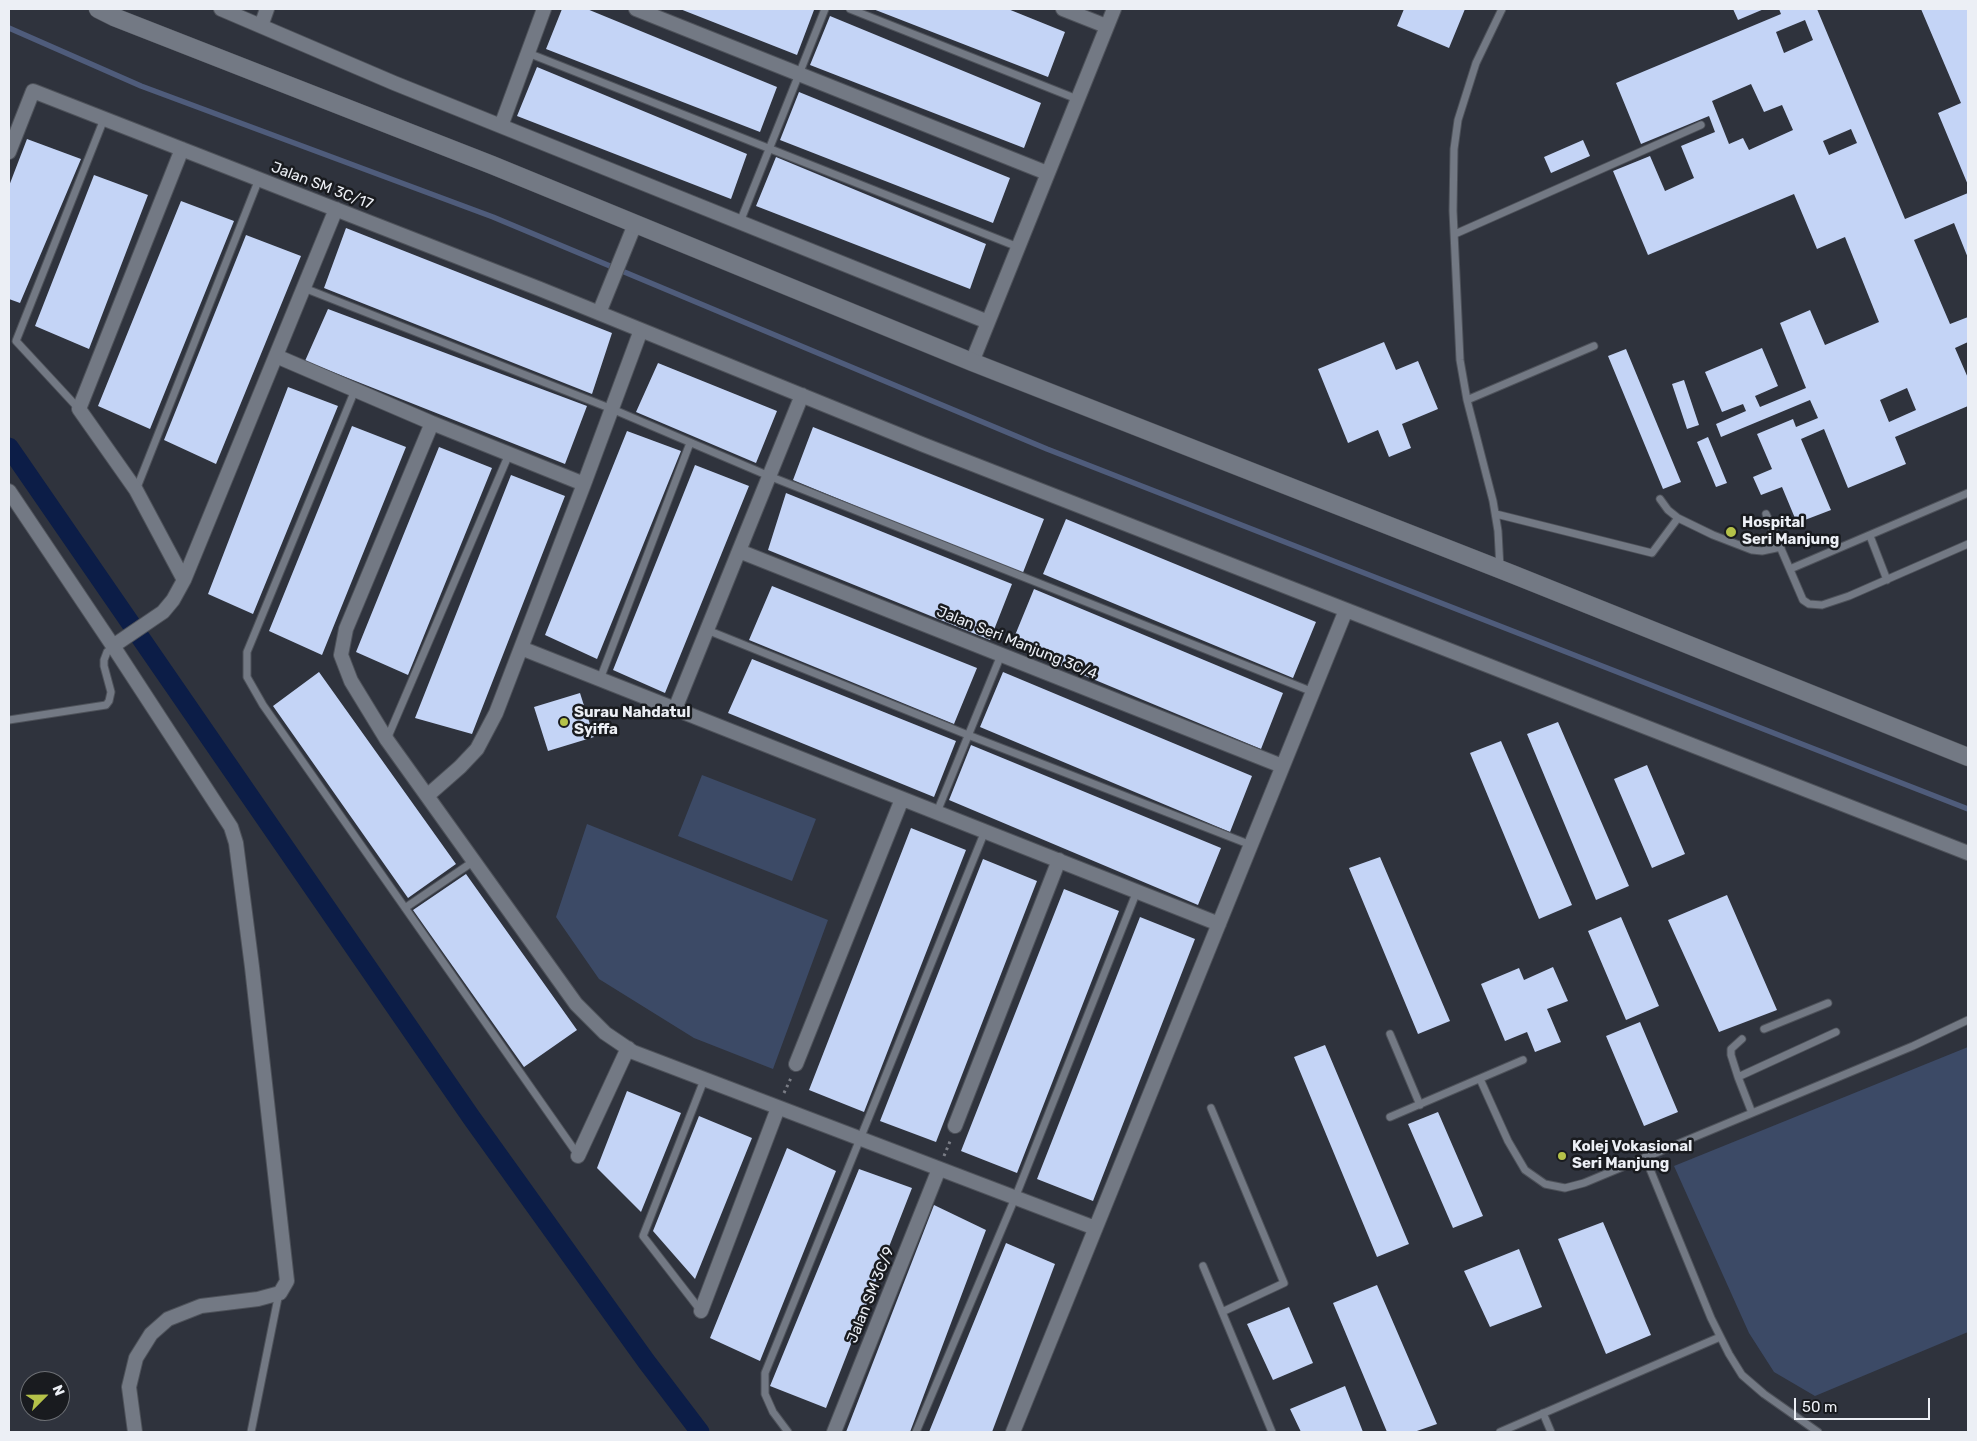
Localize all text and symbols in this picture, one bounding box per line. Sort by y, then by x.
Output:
street label: Jalan SM 3C/17 [269,158,375,214]
place label: Hospital Seri Manjung [1742,514,1839,549]
marker: Hospital Seri Manjung [1724,525,1738,539]
street label: Jalan Seri Manjung 3C/4 [934,603,1100,683]
place label: Surau Nahdatul Syiffa [574,704,690,739]
marker: Surau Nahdatul Syiffa [558,716,570,728]
place label: Kolej Vokasional Seri Manjung [1572,1138,1692,1173]
marker: Kolej Vokasional Seri Manjung [1556,1150,1568,1162]
street label: Jalan SM 3C/9 [844,1244,898,1346]
north arrow [20,1371,70,1421]
text: N [49,1382,68,1398]
scale bar [1797,1388,1933,1420]
text: 50 m [1802,1398,1837,1416]

